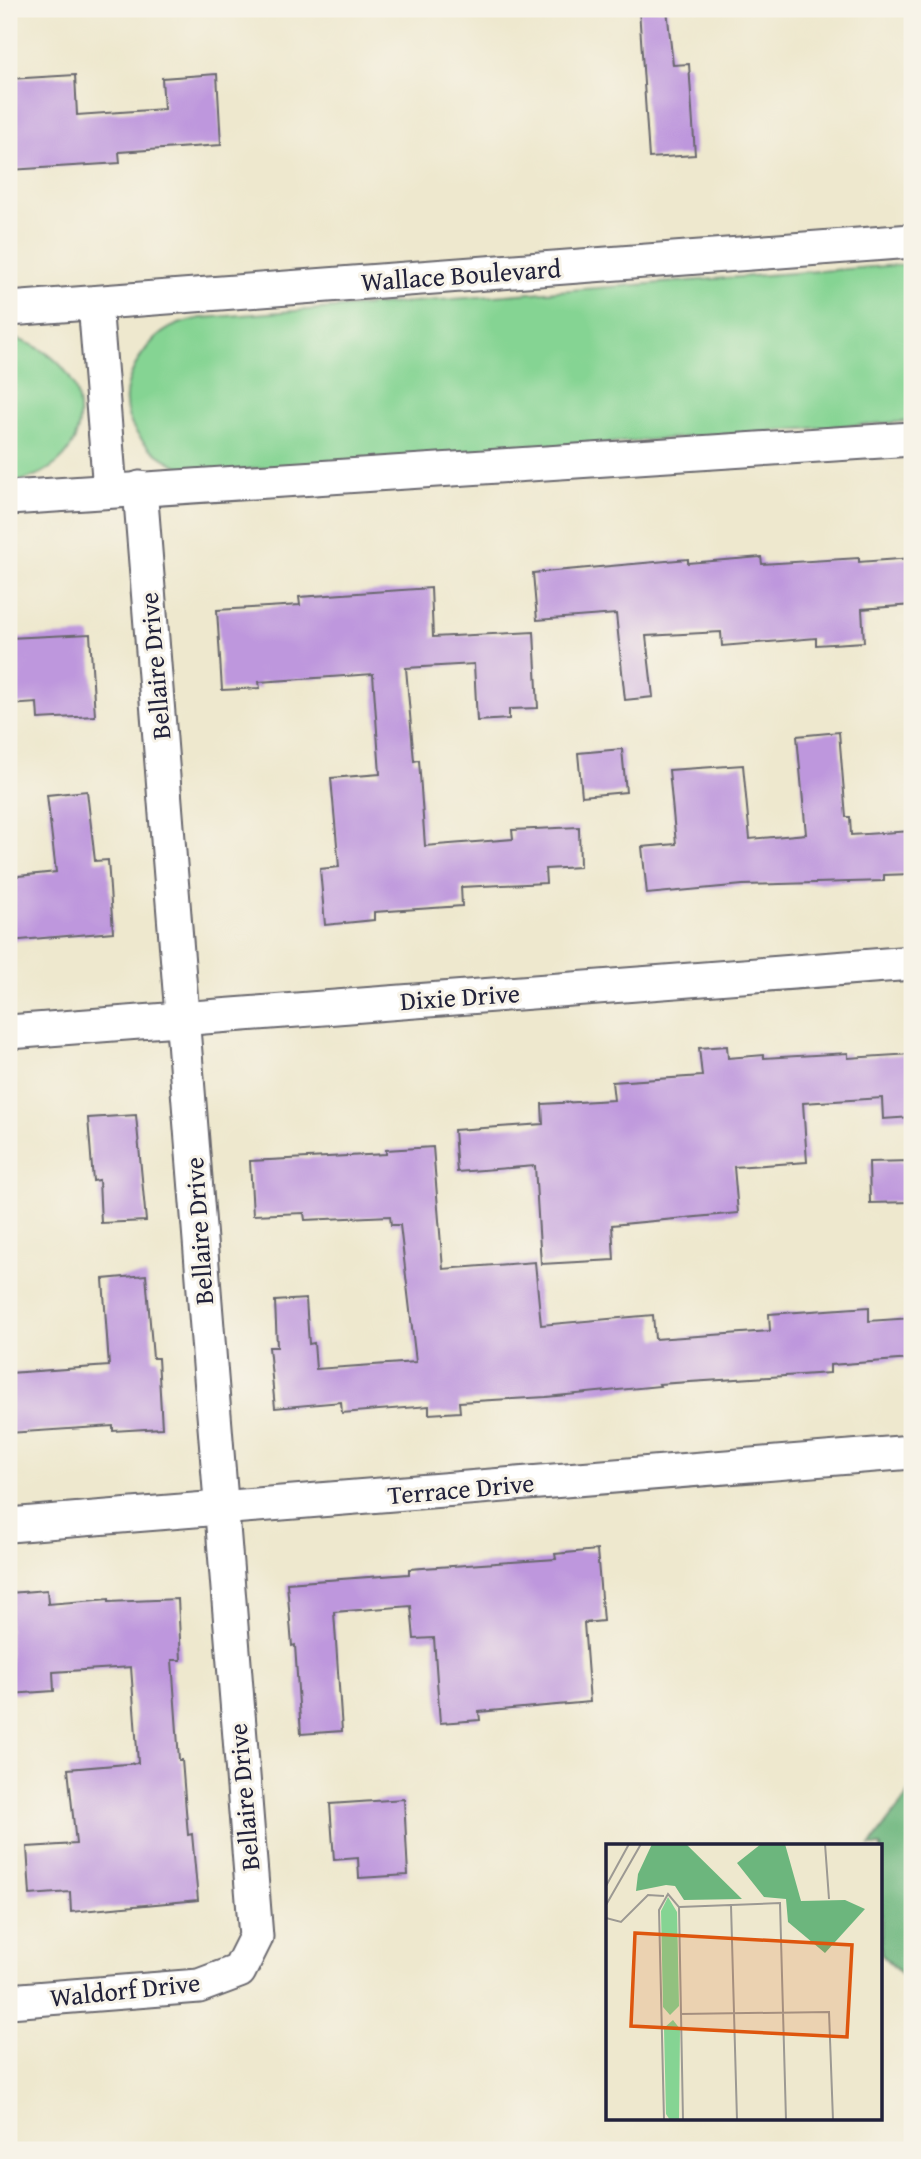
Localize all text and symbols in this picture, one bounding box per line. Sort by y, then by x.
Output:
street label: Wallace Boulevard [360,248,562,301]
street label: Bellaire Drive [129,591,180,741]
street label: Dixie Drive [399,973,521,1020]
street label: Bellaire Drive [174,1156,223,1306]
street label: Terrace Drive [386,1463,536,1514]
street label: Bellaire Drive [218,1722,269,1872]
inset map [606,1844,883,2120]
street label: Waldorf Drive [48,1962,202,2017]

